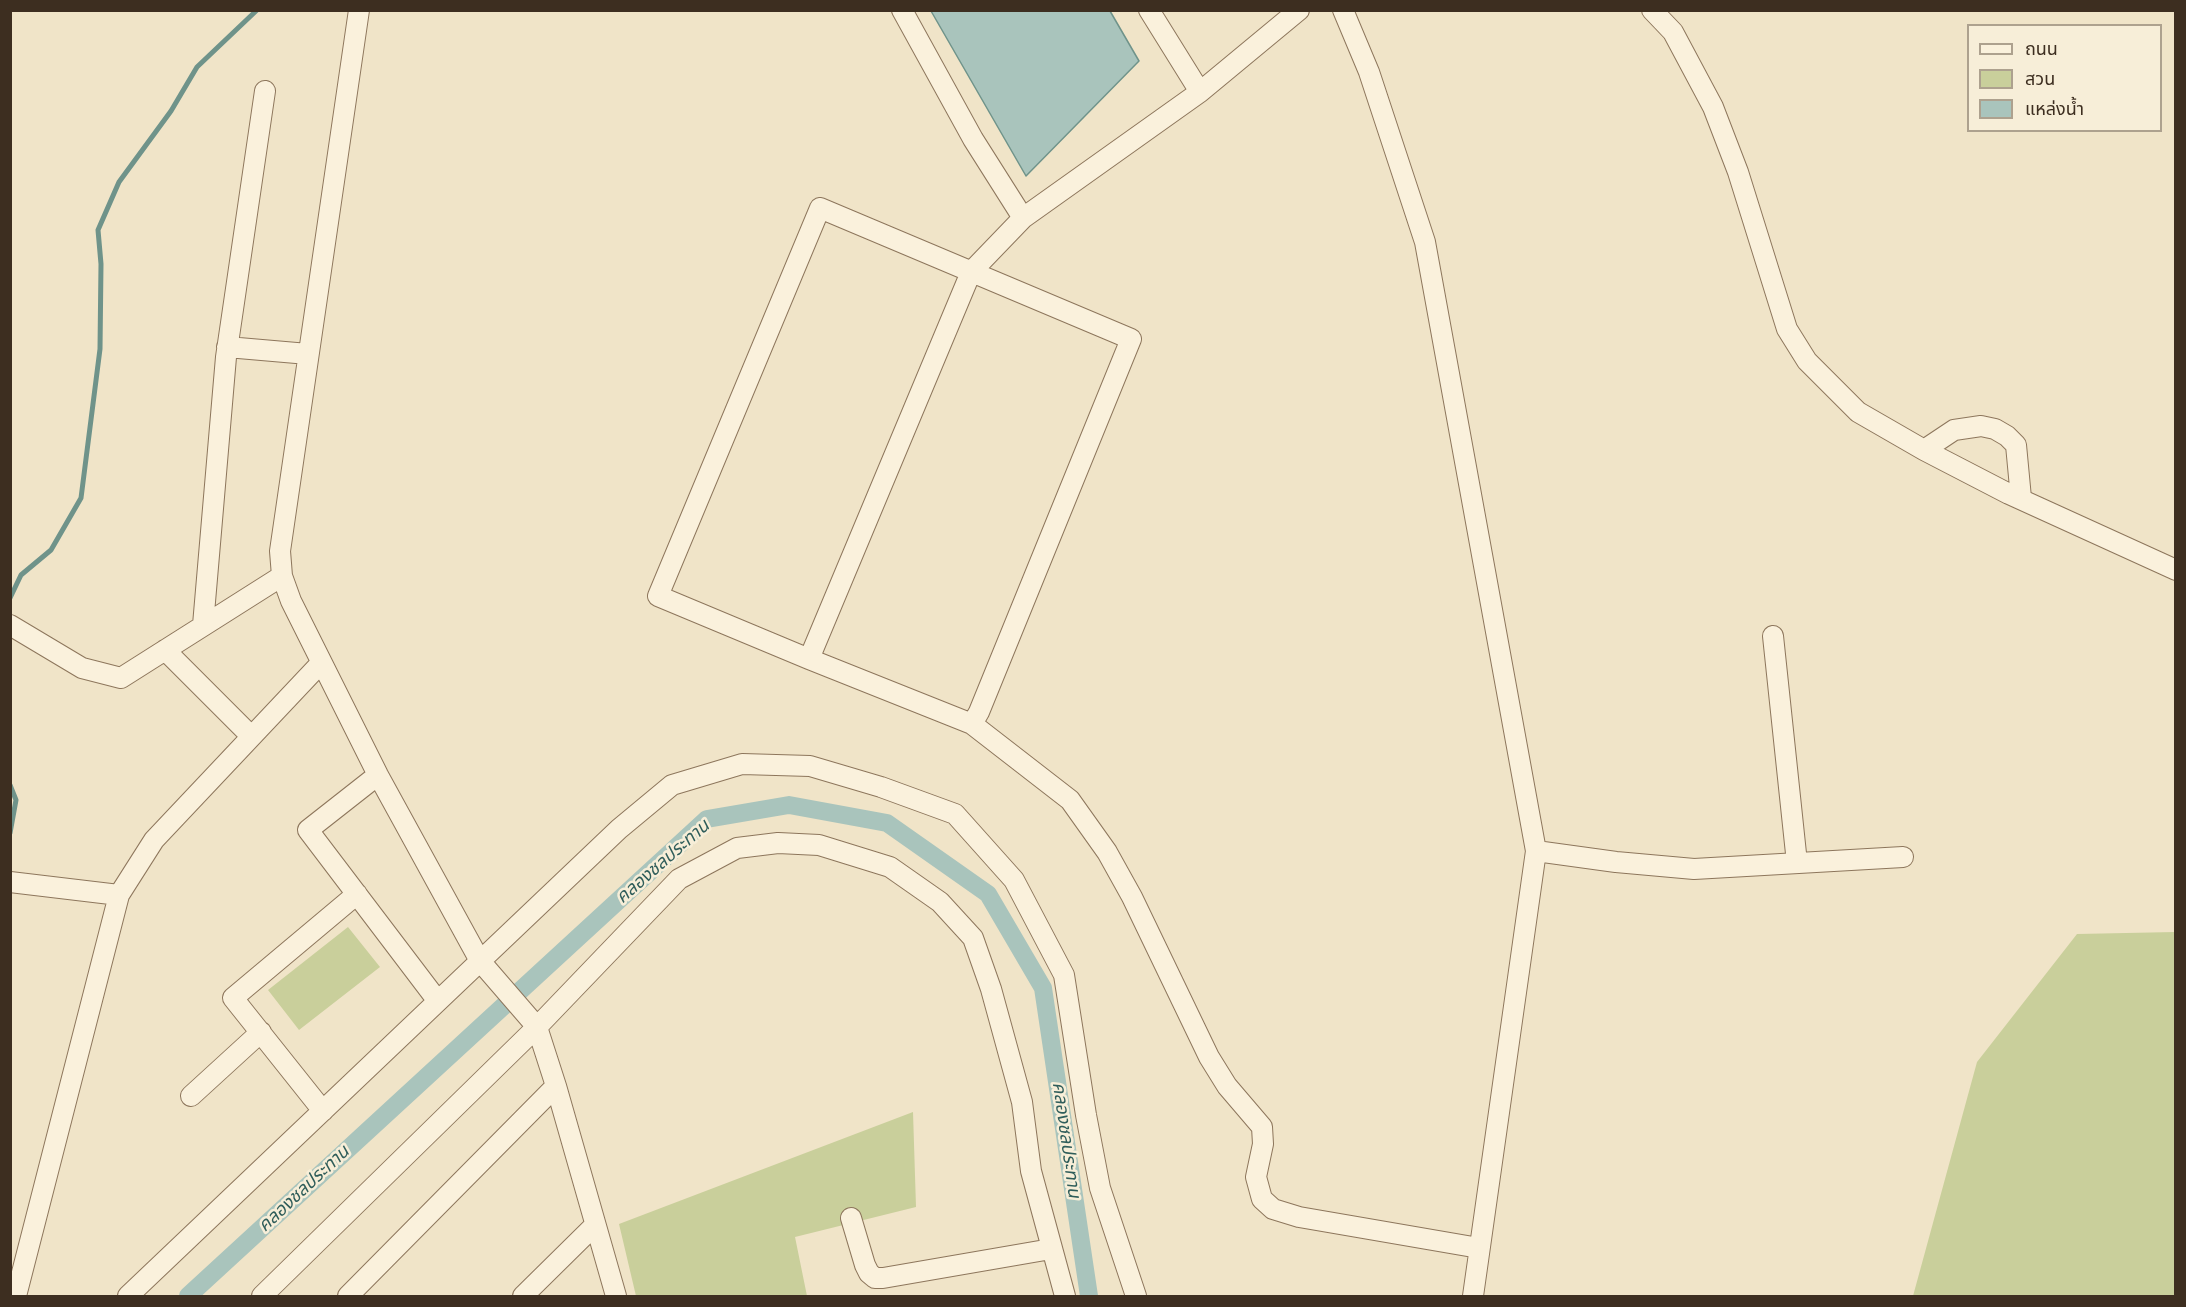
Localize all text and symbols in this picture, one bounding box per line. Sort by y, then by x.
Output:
legend [1967,24,2162,132]
text: ถนน [2025,37,2058,60]
text: สวน [2025,67,2055,90]
text: แหล่งน้ำ [2025,97,2084,120]
water label: คลองชลประทาน [612,816,714,908]
water label: คลองชลประทาน [1047,1081,1085,1199]
water label: คลองชลประทาน [254,1141,354,1237]

